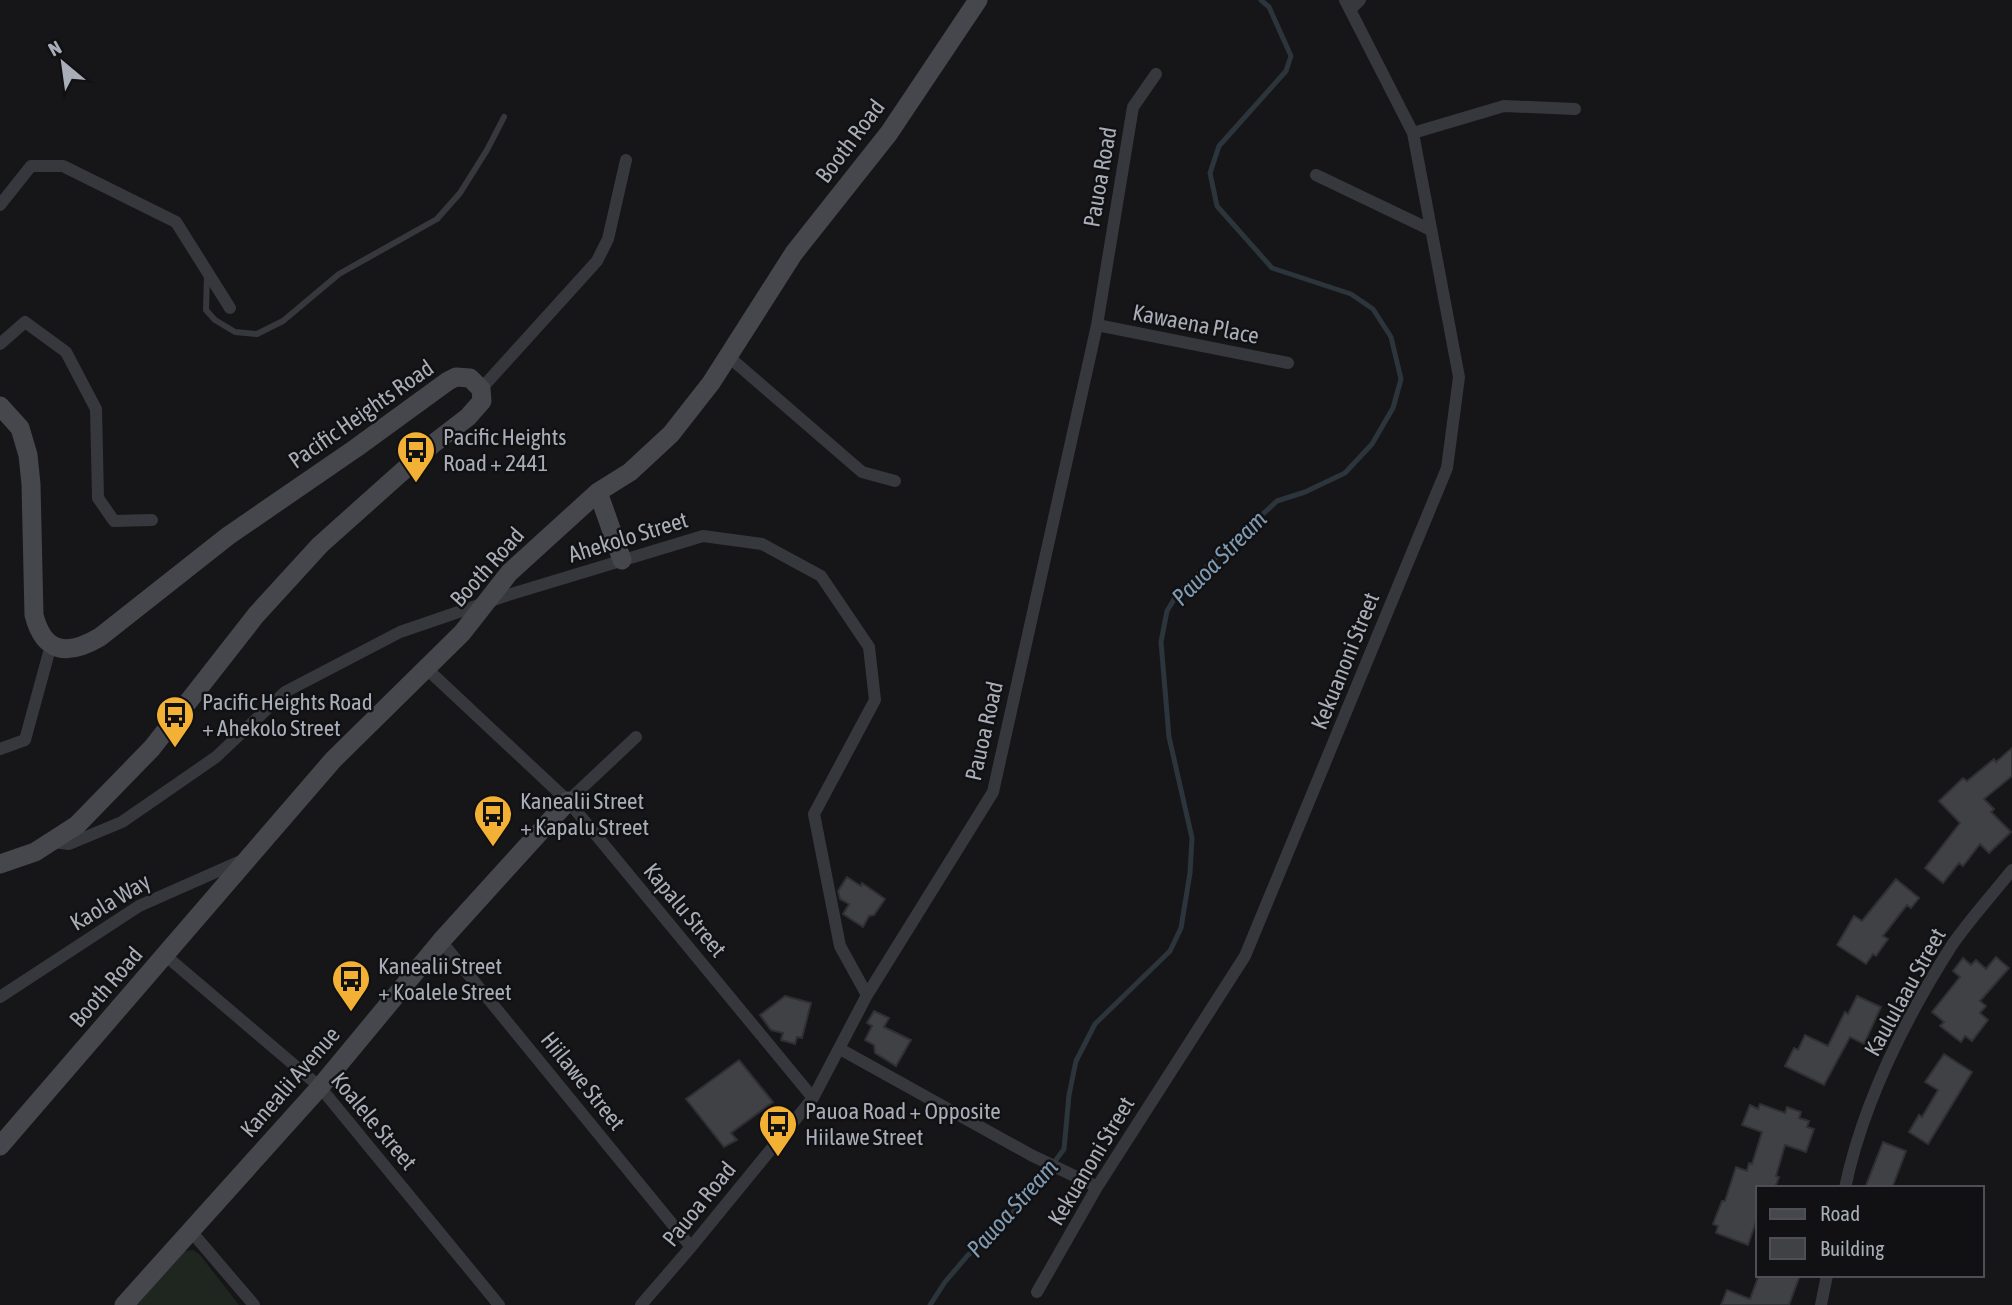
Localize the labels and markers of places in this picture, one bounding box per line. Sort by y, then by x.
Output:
place label: Pacific Heights Road + 2441 [443,424,567,476]
bus stop icon: Pacific Heights Road + 2441 [395,429,437,484]
place label: Pacific Heights Road + Ahekolo Street [202,689,373,741]
bus stop icon: Pacific Heights Road + Ahekolo Street [154,694,196,749]
place label: Kanealii Street + Kapalu Street [520,788,649,840]
bus stop icon: Kanealii Street + Kapalu Street [472,793,514,848]
place label: Kanealii Street + Koalele Street [378,953,512,1005]
bus stop icon: Kanealii Street + Koalele Street [330,958,372,1013]
place label: Pauoa Road + Opposite Hiilawe Street [805,1098,1001,1150]
bus stop icon: Pauoa Road + Opposite Hiilawe Street [757,1103,799,1158]

